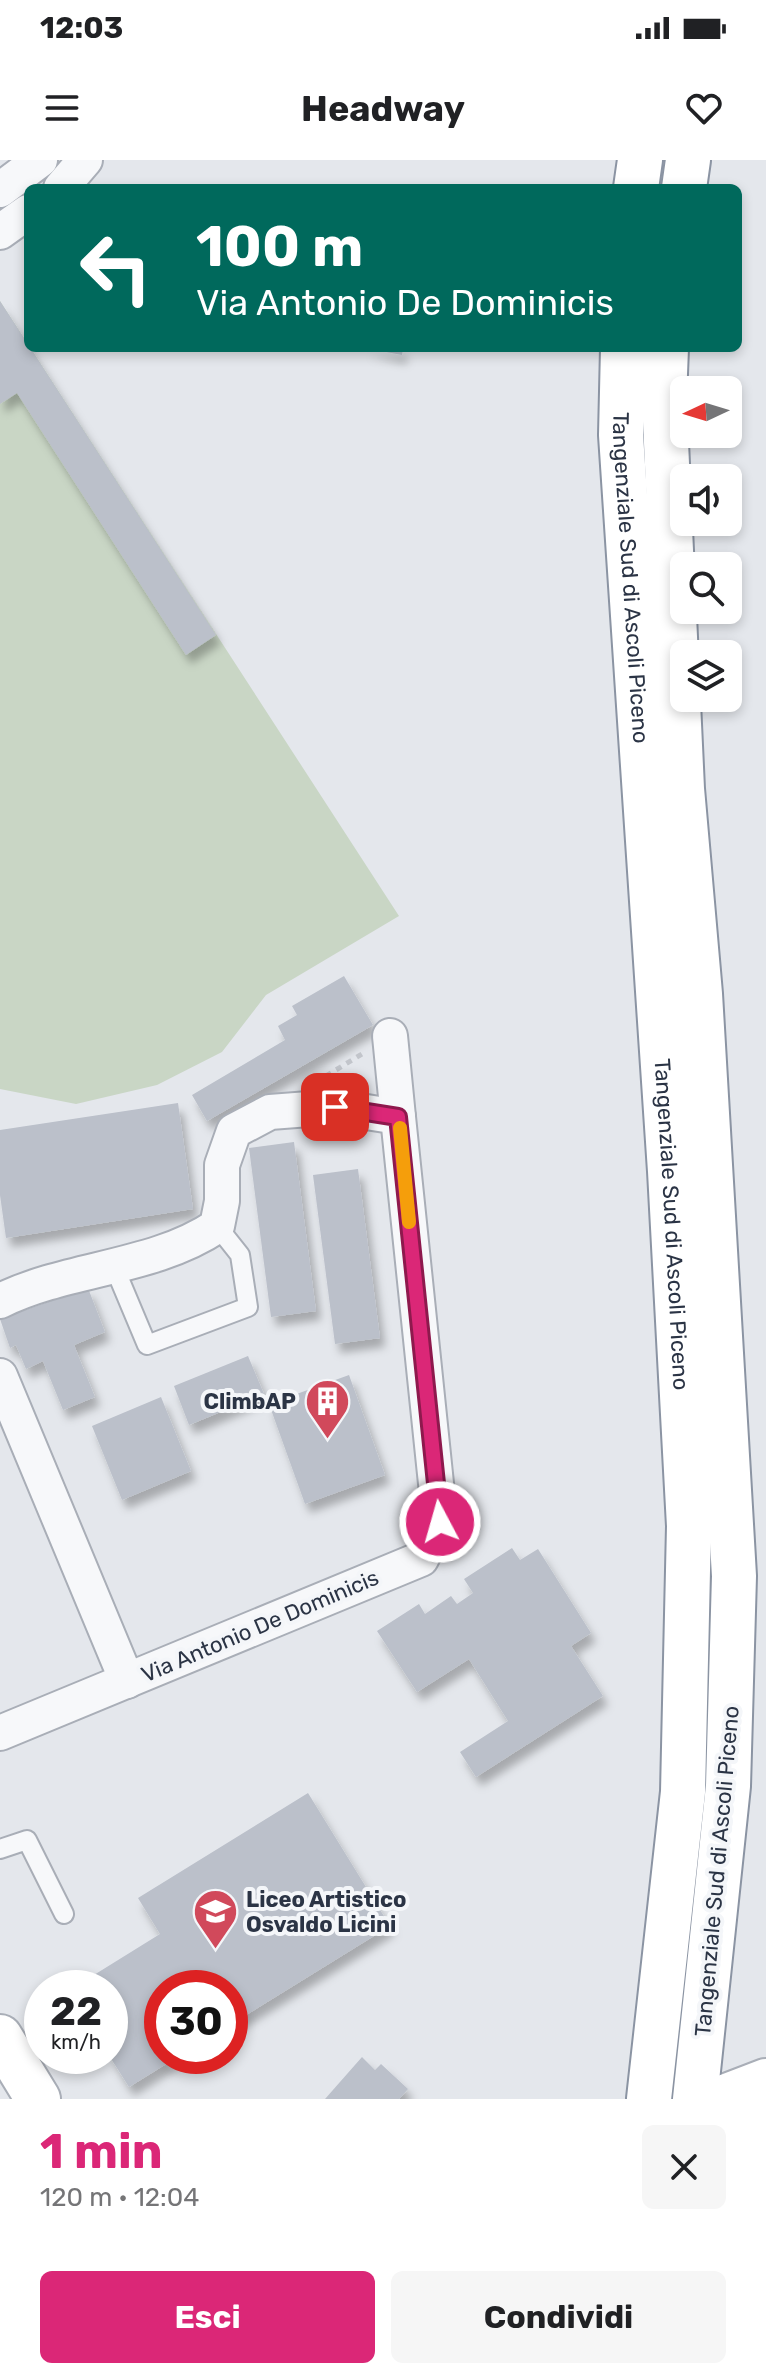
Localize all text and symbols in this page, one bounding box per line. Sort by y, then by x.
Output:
text: 12:03 [40,10,123,46]
icon: menu [40,86,84,130]
icon: heart [682,86,726,130]
text: Headway [301,87,465,130]
text: 100 m [196,214,363,280]
icon: left [64,216,168,320]
text: Via Antonio De Dominicis [196,281,614,324]
north arrow [670,376,742,448]
map controls [670,376,742,712]
street label: Tangenziale Sud di Ascoli Piceno [608,412,655,744]
button: sound [670,464,742,536]
button: search [670,552,742,624]
button: layers [670,640,742,712]
street label: Tangenziale Sud di Ascoli Piceno [649,1058,695,1391]
pin [301,1073,369,1141]
icon: arrive [313,1085,357,1129]
building icon: ClimbAP [303,1377,351,1440]
place label: ClimbAP [203,1388,296,1415]
position arrow [398,1480,482,1564]
street label: Via Antonio De Dominicis [137,1564,383,1688]
street label: Tangenziale Sud di Ascoli Piceno [689,1704,745,2038]
place label: Liceo Artistico Osvaldo Licini [246,1886,406,1938]
school or university icon: Liceo Artistico Osvaldo Licini [191,1888,239,1951]
speed limit sign: 30 [144,1970,248,2074]
text: 22 [50,1988,102,2035]
text: km/h [51,2030,101,2054]
text: 1 min [40,2123,163,2180]
button: close [642,2125,726,2209]
text: 120 m · 12:04 [40,2182,199,2213]
button: Esci [40,2271,375,2363]
button: Condividi [391,2271,726,2363]

